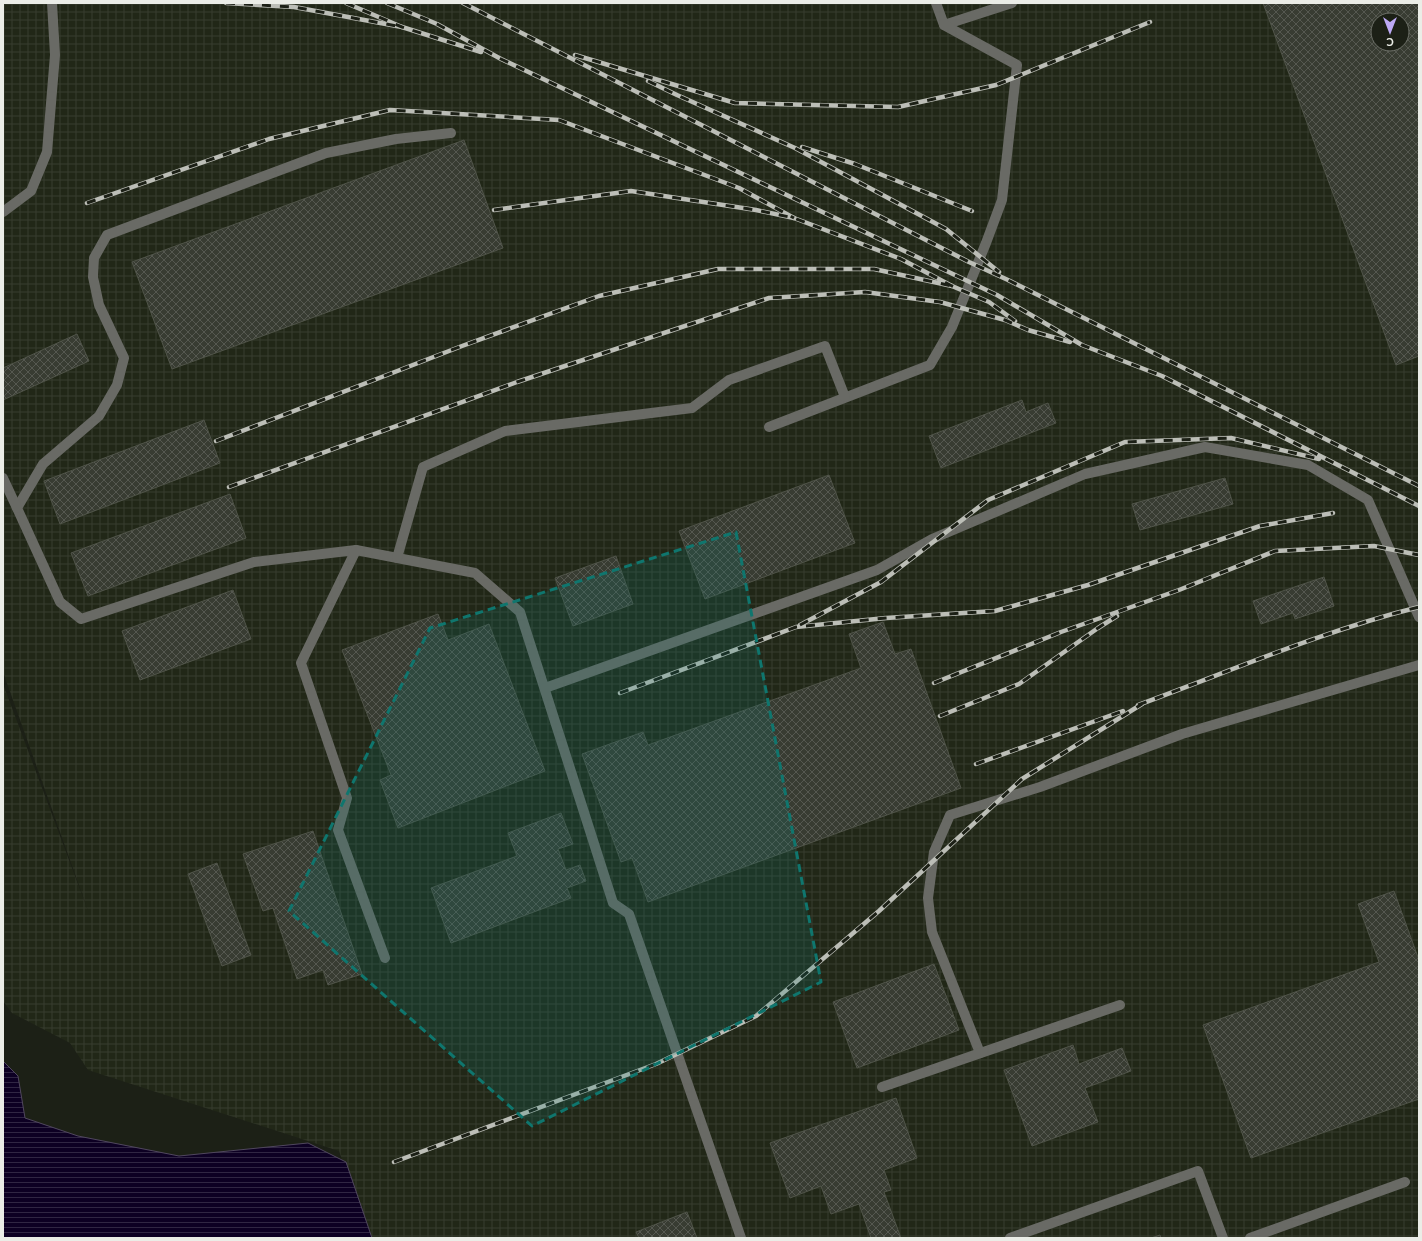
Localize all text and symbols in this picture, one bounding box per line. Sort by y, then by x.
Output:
north arrow [1370,12,1410,52]
text: С [1386,36,1394,49]

